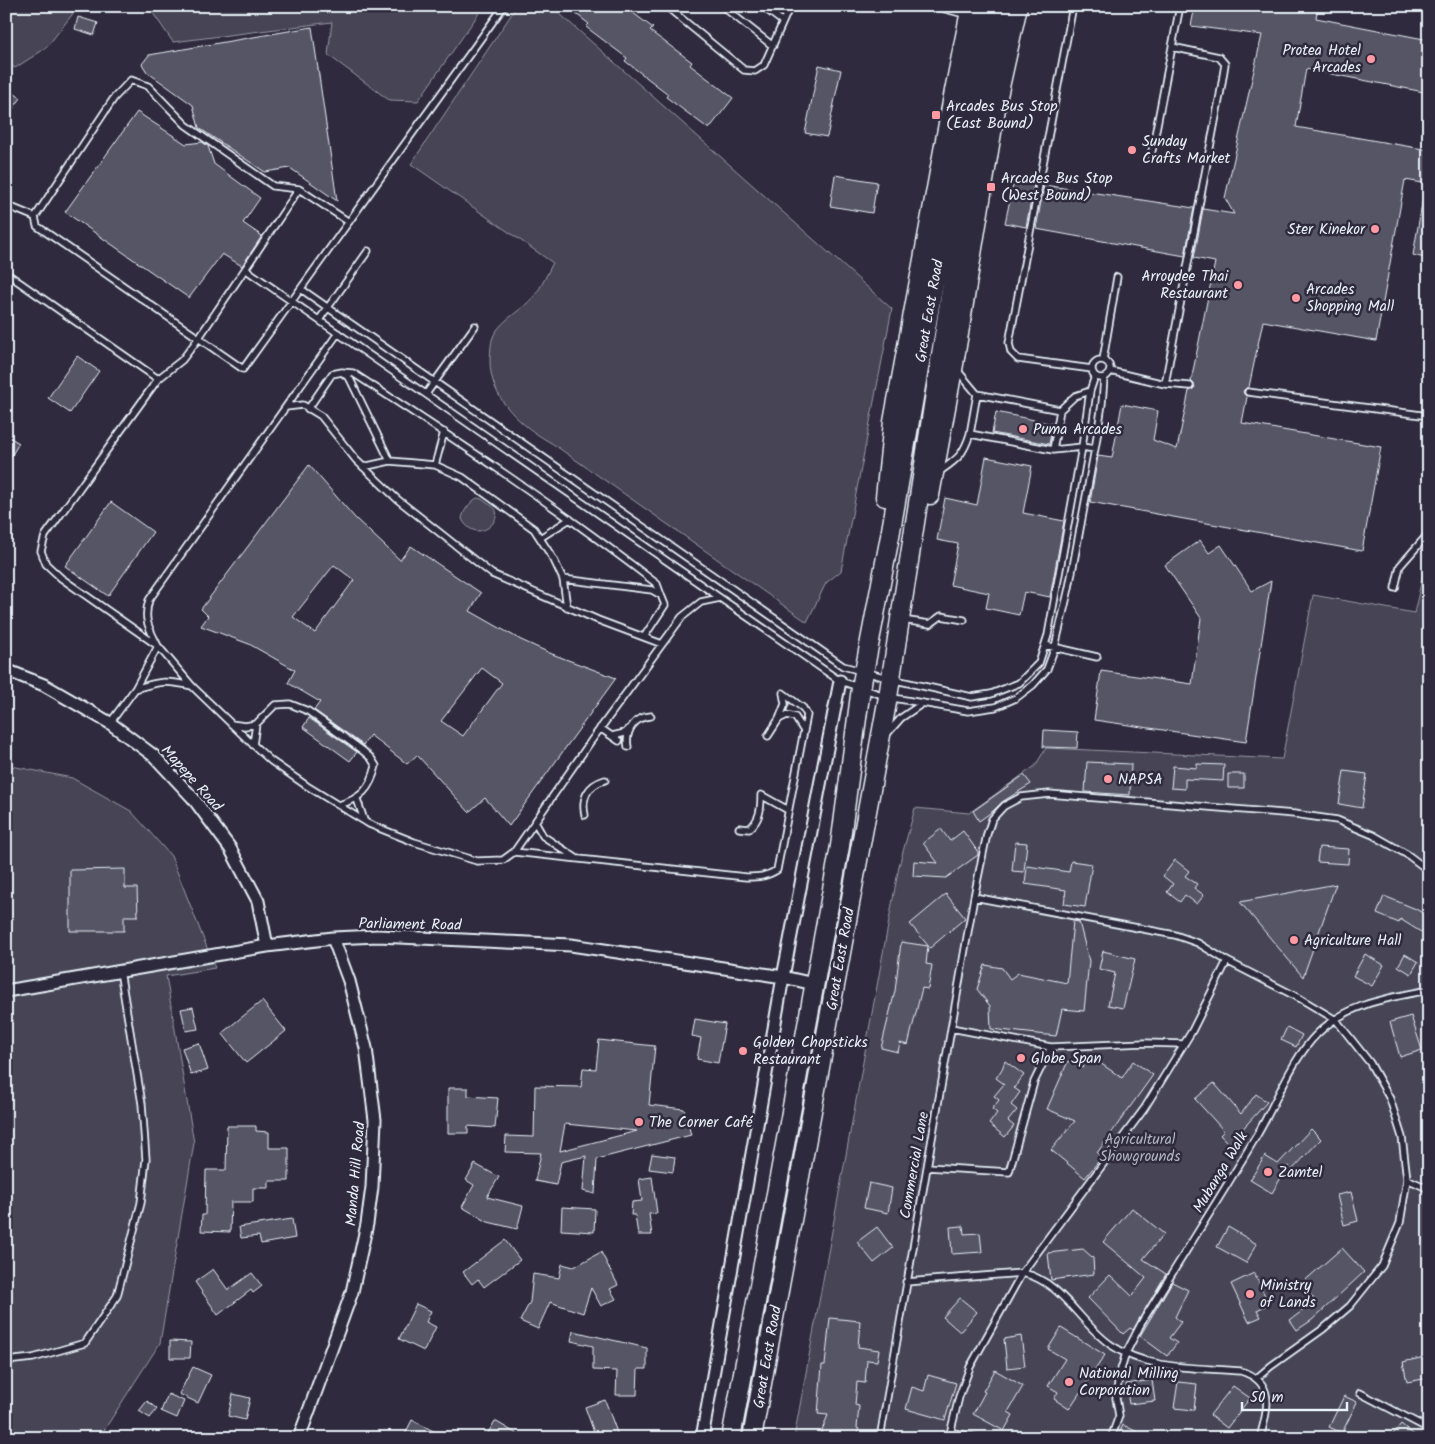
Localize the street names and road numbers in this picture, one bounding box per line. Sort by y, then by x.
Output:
street label: Great East Road [909,257,951,364]
street label: Mapepe Road [155,740,228,818]
street label: Great East Road [820,905,862,1012]
street label: Parliament Road [358,912,462,938]
street label: Commercial Lane [894,1110,936,1221]
street label: Manda Hill Road [339,1121,373,1227]
street label: Mubanga Walk [1187,1126,1255,1218]
street label: Great East Road [747,1303,789,1410]

